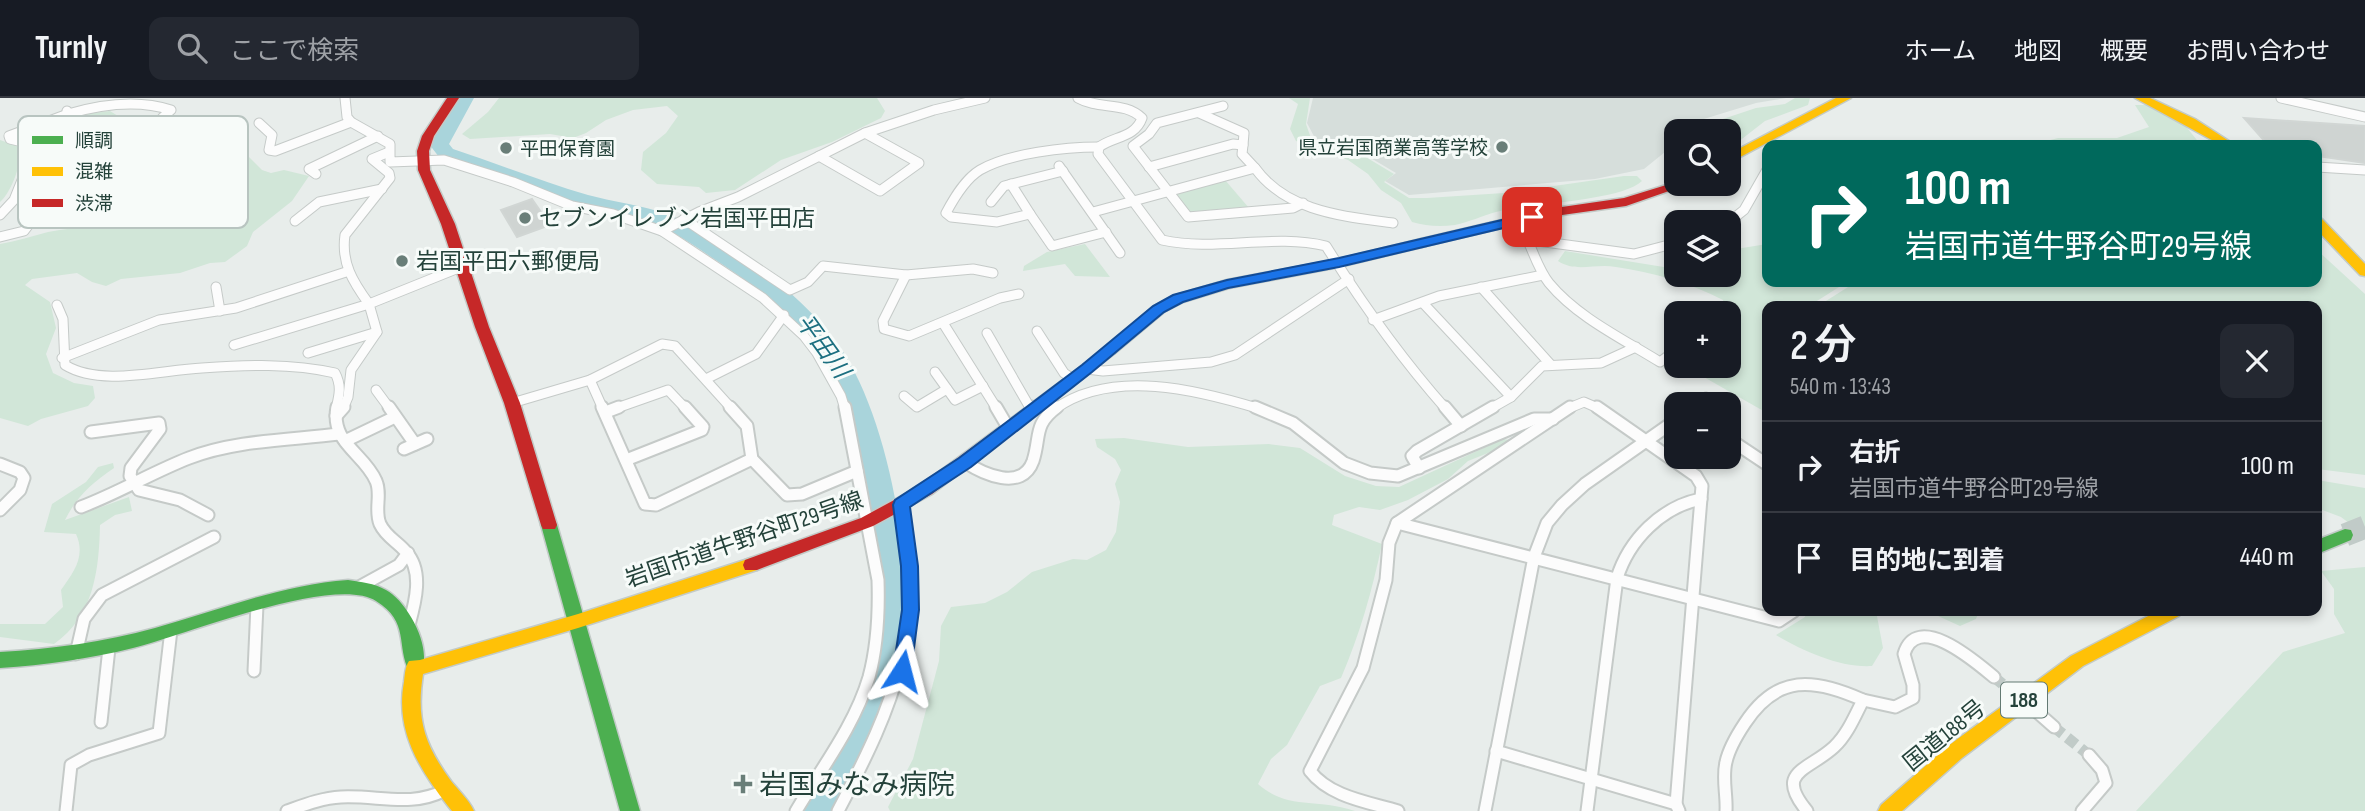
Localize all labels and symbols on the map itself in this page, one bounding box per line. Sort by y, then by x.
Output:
legend [18,116,248,228]
text: 順調 [75,130,113,153]
place label: 県立岩国商業高等学校 [1298,137,1488,160]
place label: 平田保育園 [520,138,615,161]
marker: 県立岩国商業高等学校 [1494,139,1510,155]
marker: 平田保育園 [498,140,514,156]
text: 混雑 [75,161,113,184]
pin [1502,187,1562,247]
text: 渋滞 [75,193,113,216]
place label: セブンイレブン岩国平田店 [539,205,815,233]
marker: セブンイレブン岩国平田店 [517,210,533,226]
place label: 岩国平田六郵便局 [416,248,600,276]
marker: 岩国平田六郵便局 [394,253,410,269]
water label: 平田川 [790,309,857,386]
street label: 岩国市道牛野谷町29号線 [622,486,867,594]
position arrow [865,634,939,708]
road number: 188 [2001,682,2047,718]
street label: 国道188号 [1898,694,1991,777]
place label: 岩国みなみ病院 [759,769,955,802]
marker: 岩国みなみ病院 [733,774,753,794]

